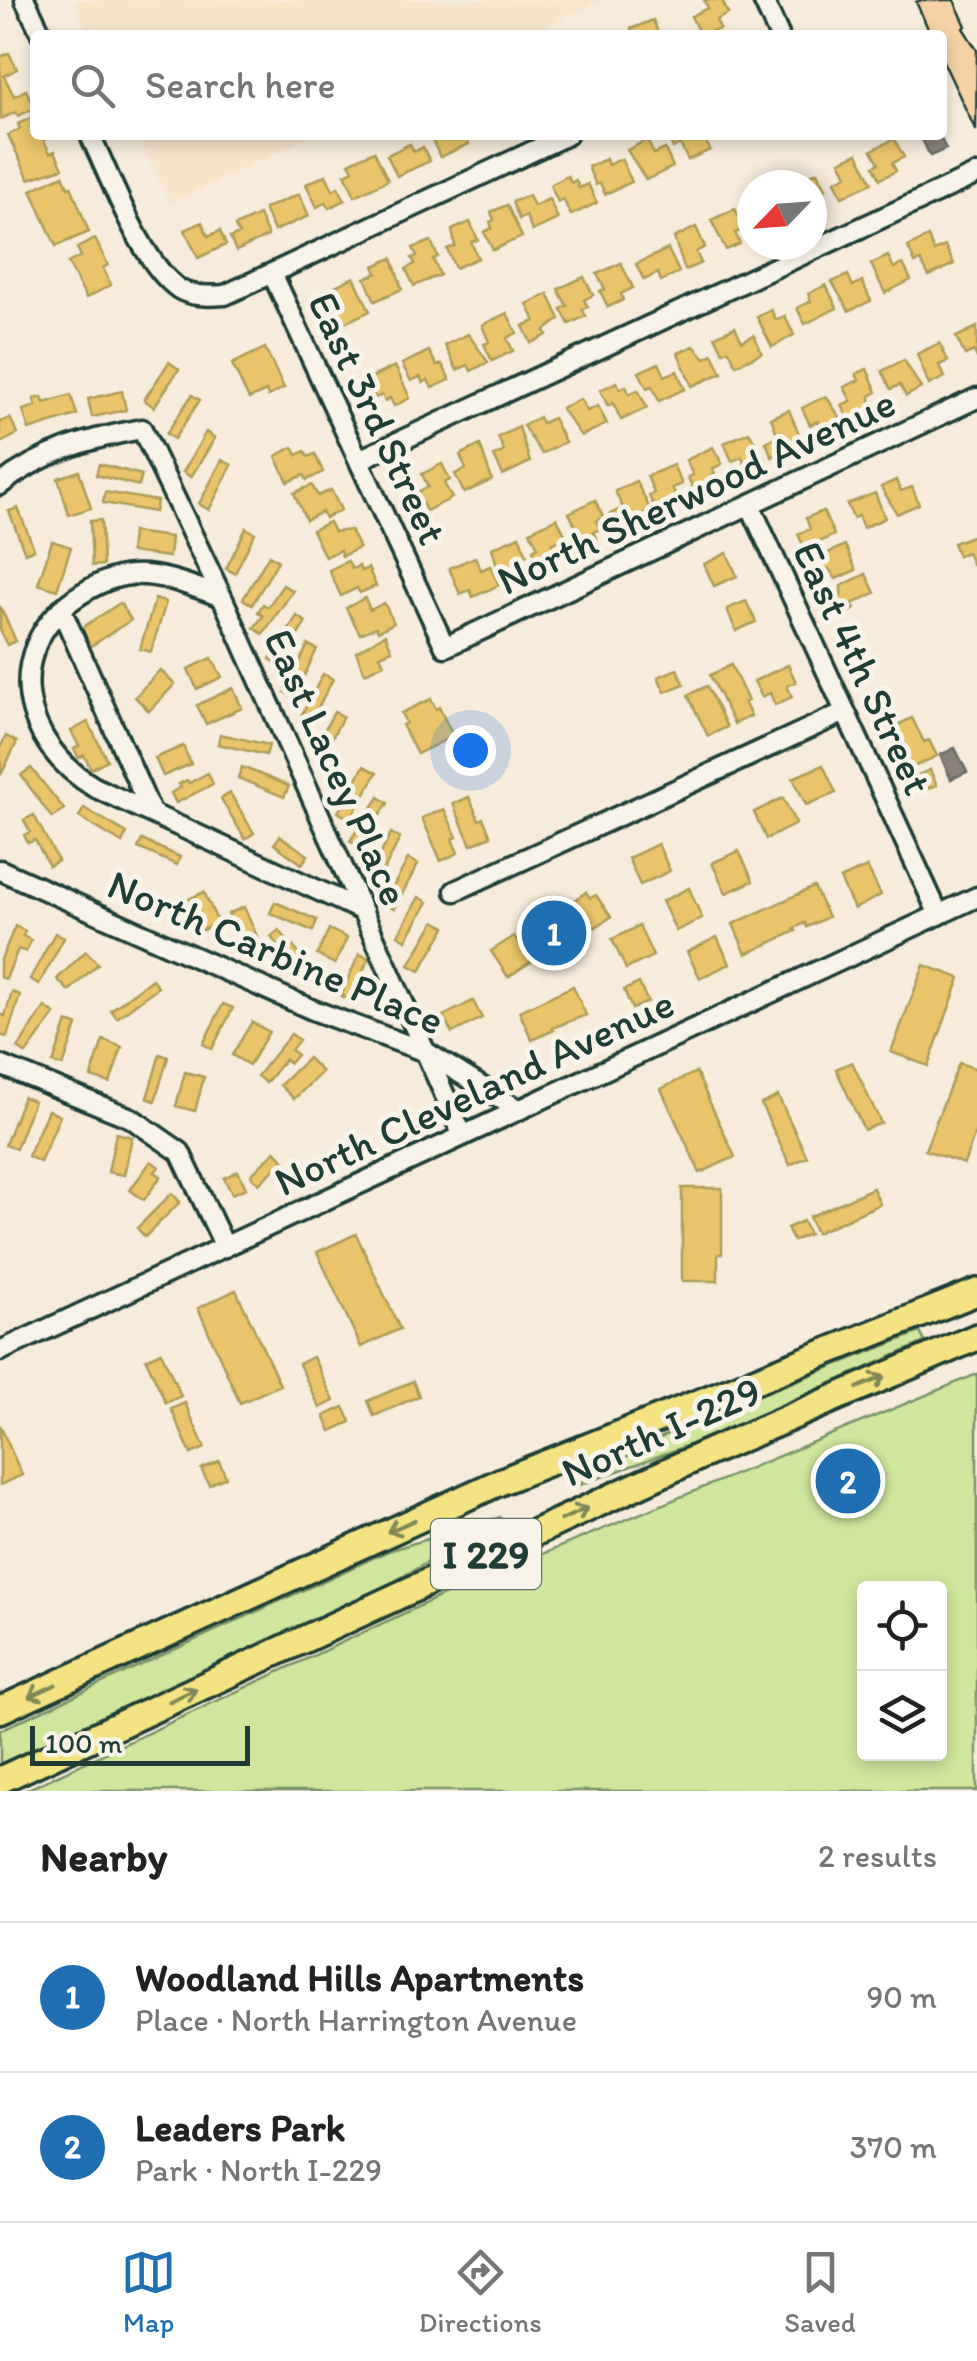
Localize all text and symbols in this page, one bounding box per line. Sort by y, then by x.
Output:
search box [30,30,947,140]
icon: search [65,58,120,113]
text: Search here [145,62,336,108]
north arrow [737,170,827,260]
street label: East 3rd Street [297,284,459,552]
street label: North Sherwood Avenue [489,376,903,606]
street label: East 4th Street [782,533,944,803]
street label: East Lacey Place [253,621,421,913]
your location [445,725,496,776]
street label: North Carbine Place [100,858,452,1046]
pin: 1 [522,896,586,970]
street label: North Cleveland Avenue [266,977,682,1207]
street label: North I-229 [553,1364,769,1498]
one-way arrow [855,1371,885,1389]
pin: 2 [816,1444,880,1518]
one-way arrow [558,1504,589,1522]
one-way arrow [387,1518,417,1537]
road number: I 229 [431,1519,541,1589]
map controls [857,1581,947,1761]
button: locate [857,1581,947,1671]
button: layers [857,1671,947,1761]
one-way arrow [27,1683,57,1701]
one-way arrow [168,1684,198,1703]
scale bar [30,1721,250,1766]
text: 100 m [45,1726,122,1760]
text: Nearby [40,1831,167,1882]
text: 2 results [818,1837,937,1875]
text: Woodland Hills Apartments [135,1955,584,2001]
text: 1 [65,1978,80,2016]
text: 90 m [866,1978,937,2016]
text: Place · North Harrington Avenue [135,2001,577,2039]
text: Leaders Park [135,2105,345,2151]
text: 2 [64,2128,81,2166]
text: 370 m [850,2128,937,2166]
text: Park · North I-229 [135,2151,382,2189]
tab: Map [121,2245,176,2339]
tab: Directions [419,2245,542,2339]
tab: Saved [784,2245,856,2339]

